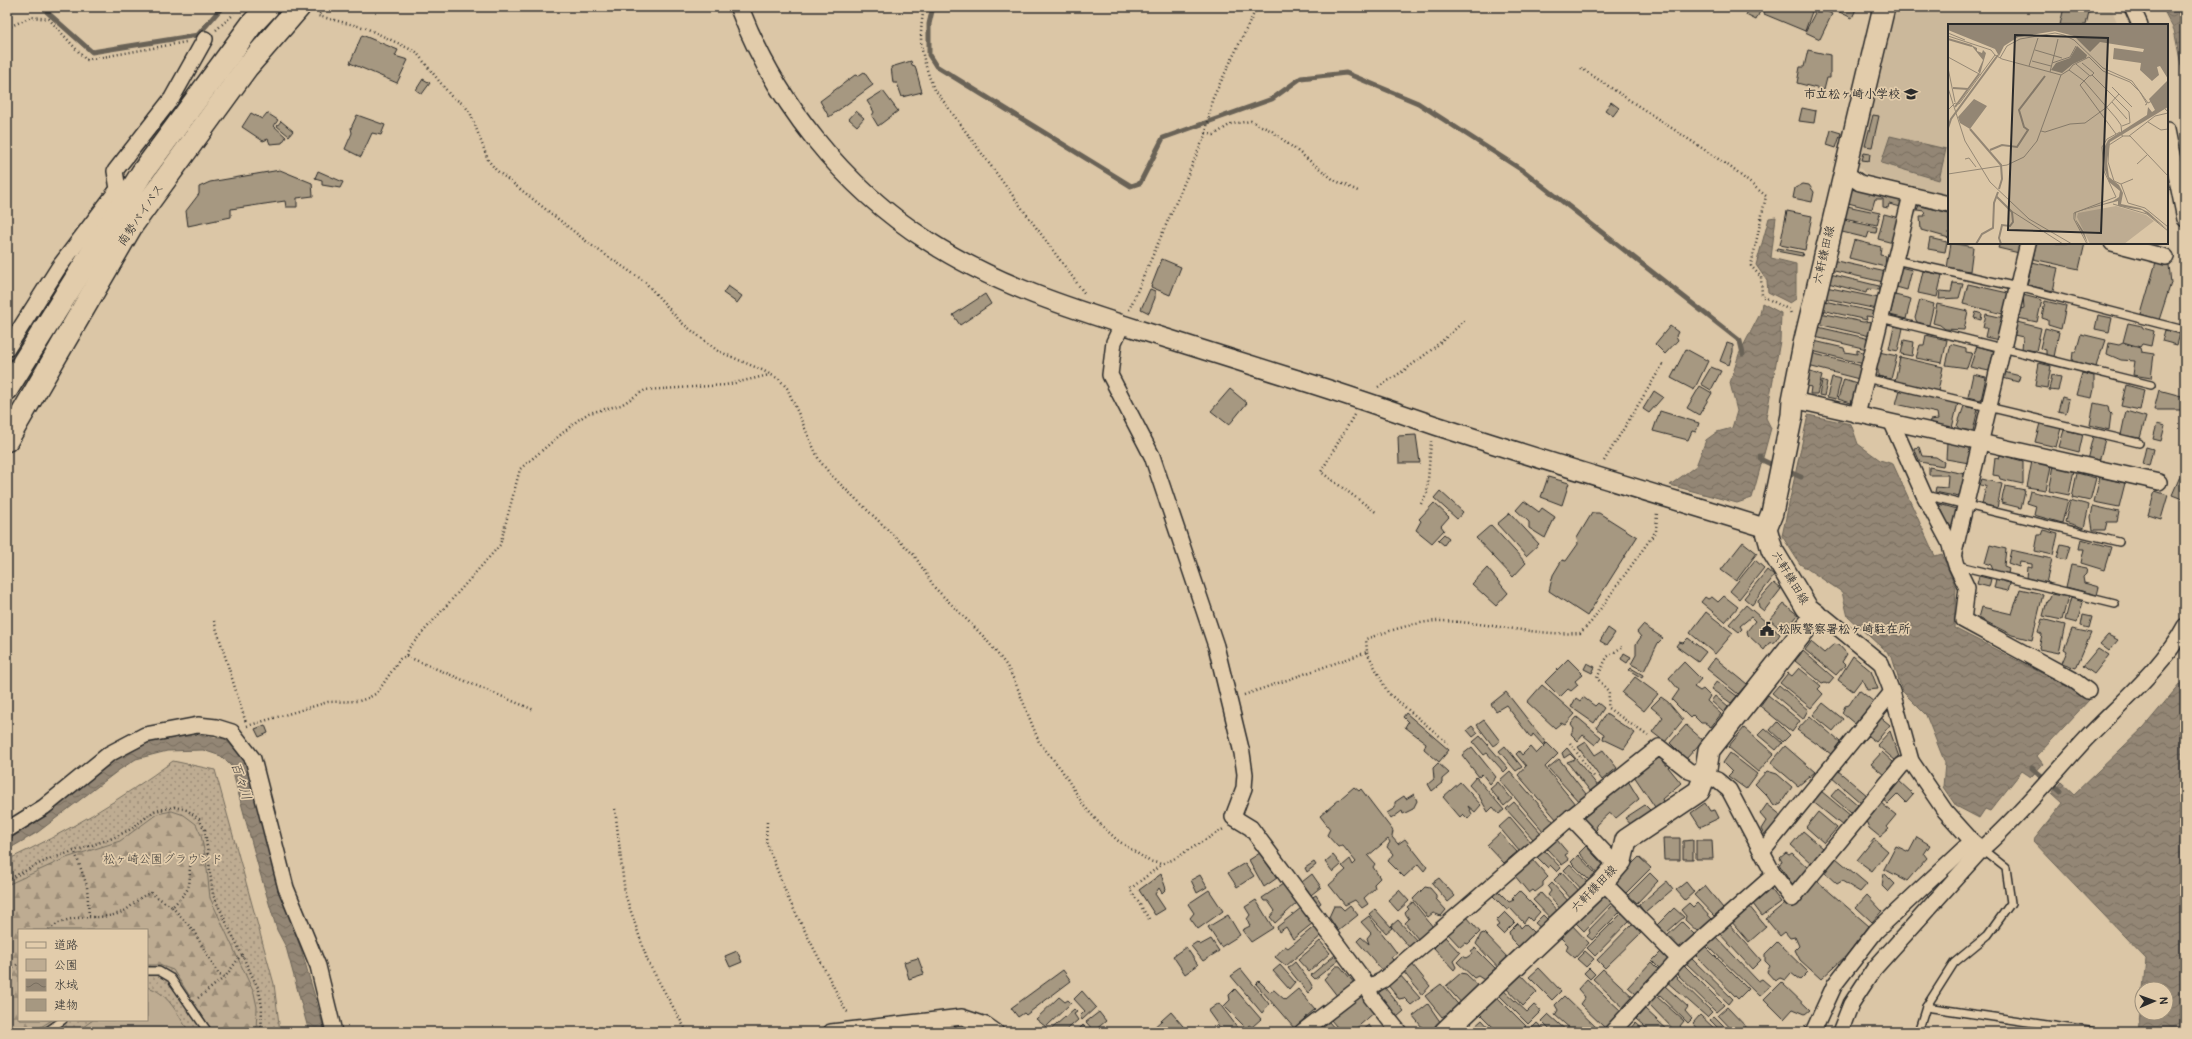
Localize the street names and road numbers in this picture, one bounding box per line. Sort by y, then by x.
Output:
street label: 南勢バイパス [115,181,167,249]
street label: 六軒鎌田線 [1810,224,1838,286]
street label: 六軒鎌田線 [1768,548,1812,608]
street label: 六軒鎌田線 [1568,862,1620,916]

